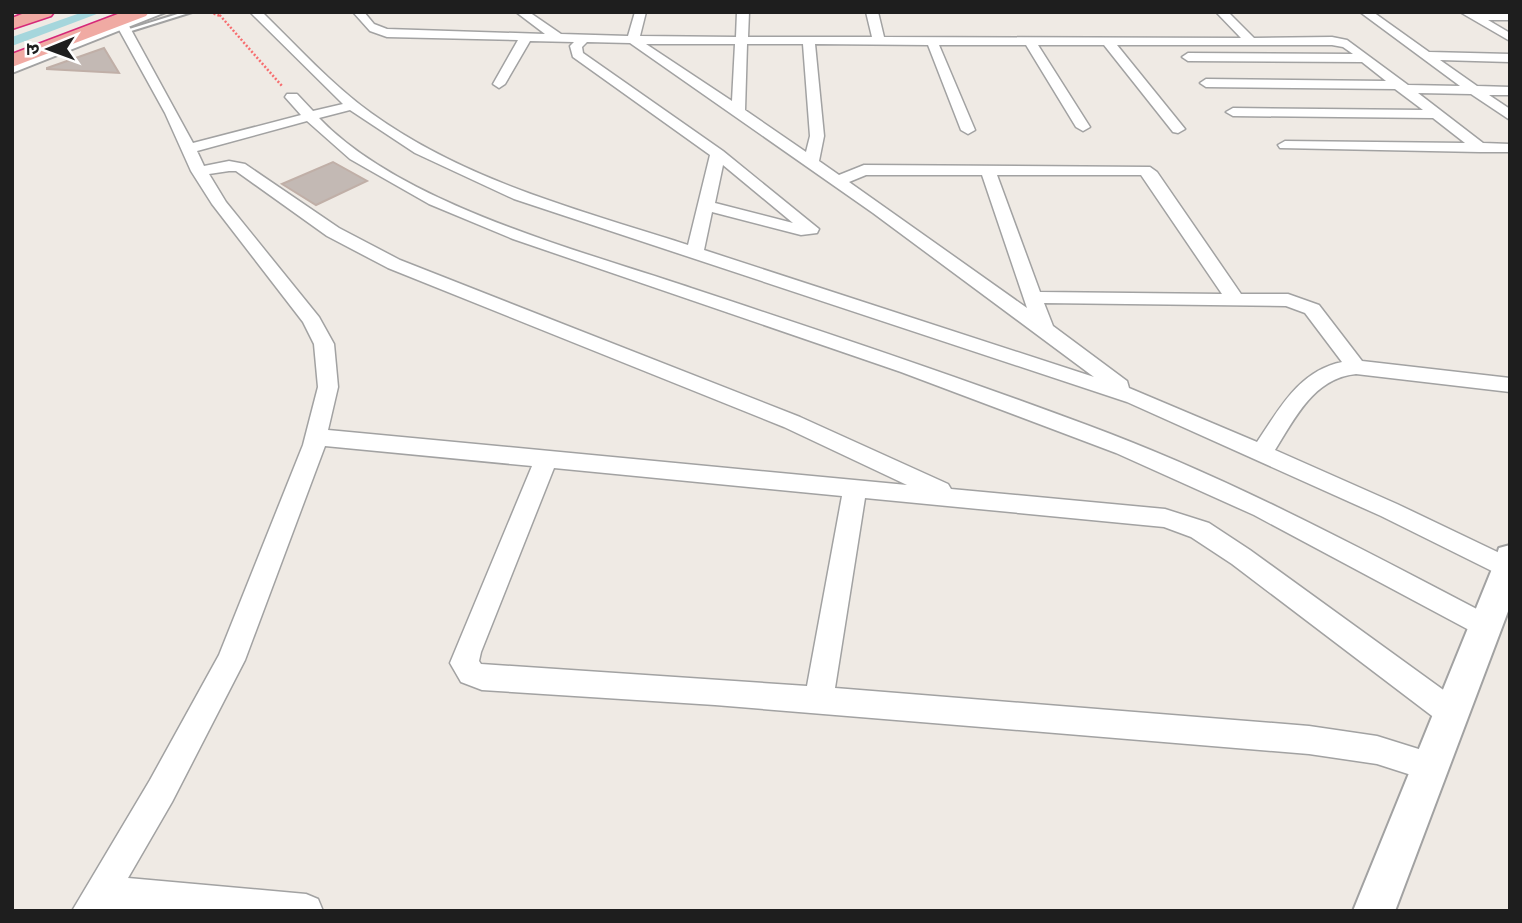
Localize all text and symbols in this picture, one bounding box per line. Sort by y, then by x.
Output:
north arrow [14,14,84,84]
text: उ [20,43,44,55]

